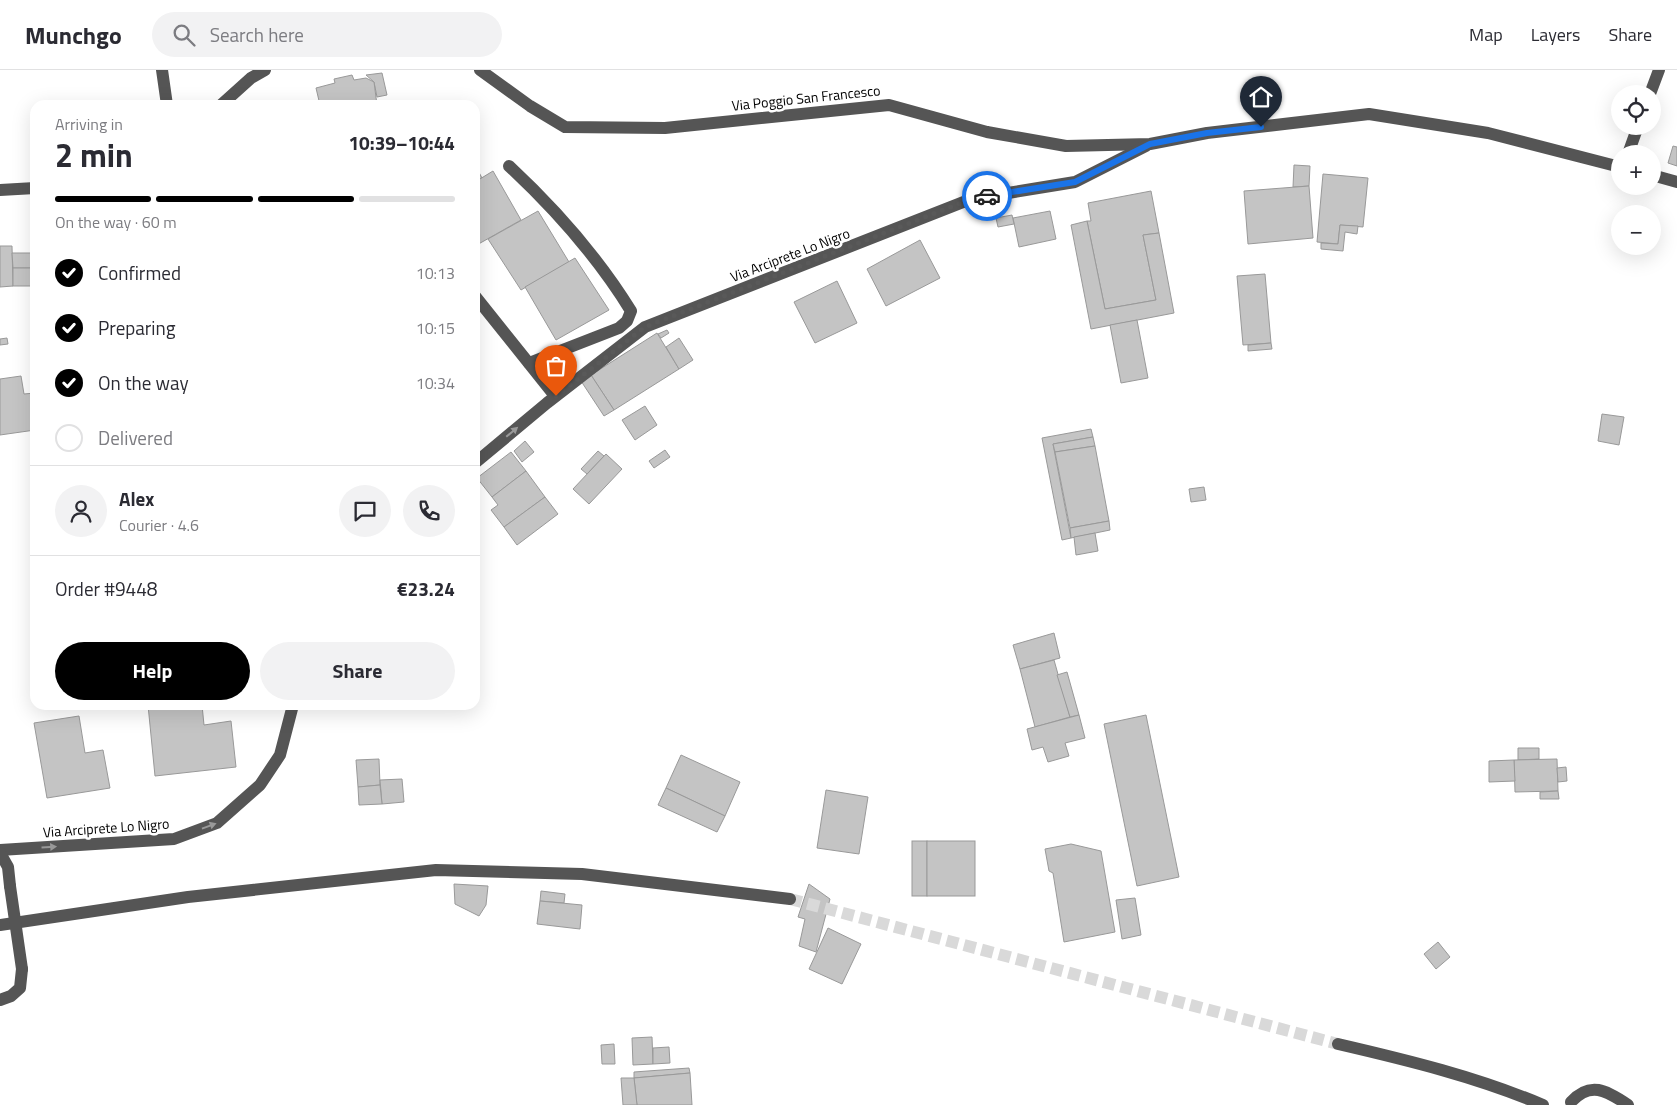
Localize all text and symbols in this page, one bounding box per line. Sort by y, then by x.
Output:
search box [152,12,502,57]
text: Munchgo [25,17,122,53]
text: Search here [210,20,304,49]
icon: search [170,21,198,49]
text: Map [1469,21,1503,48]
text: Layers [1531,21,1580,48]
text: Share [1608,21,1652,48]
pin [1240,76,1282,127]
street label: Via Poggio San Francesco [730,79,881,116]
icon: home [1247,83,1275,111]
map controls [1611,85,1661,255]
button: locate [1611,85,1661,135]
text: Arriving in [55,112,123,136]
text: 10:39–10:44 [348,128,455,157]
text: 2 min [55,131,133,179]
button: + [1611,145,1661,195]
courier [962,171,1012,221]
icon: car [973,182,1001,210]
button: − [1611,205,1661,255]
text: On the way · 60 m [55,210,177,234]
street label: Via Arciprete Lo Nigro [727,222,853,287]
text: Confirmed [98,258,181,287]
icon: check [55,259,83,287]
text: 10:13 [416,261,455,285]
text: Preparing [98,313,175,342]
icon: check [55,314,83,342]
text: 10:15 [416,316,455,340]
pin [535,345,577,396]
icon: bag [542,352,570,380]
text: On the way [98,368,189,397]
icon: check [55,369,83,397]
text: 10:34 [416,371,455,395]
text: Delivered [98,423,173,452]
one-way arrow [506,426,519,437]
text: Alex [119,484,154,513]
button: person [55,485,107,537]
button: chat [339,485,391,537]
button: phone [403,485,455,537]
text: Courier · 4.6 [119,513,199,537]
text: Order #9448 [55,574,157,603]
text: €23.24 [397,574,455,603]
button: Help [55,642,250,700]
button: Share [260,642,455,700]
street label: Via Arciprete Lo Nigro [42,813,170,842]
one-way arrow [201,822,216,829]
one-way arrow [41,842,57,850]

